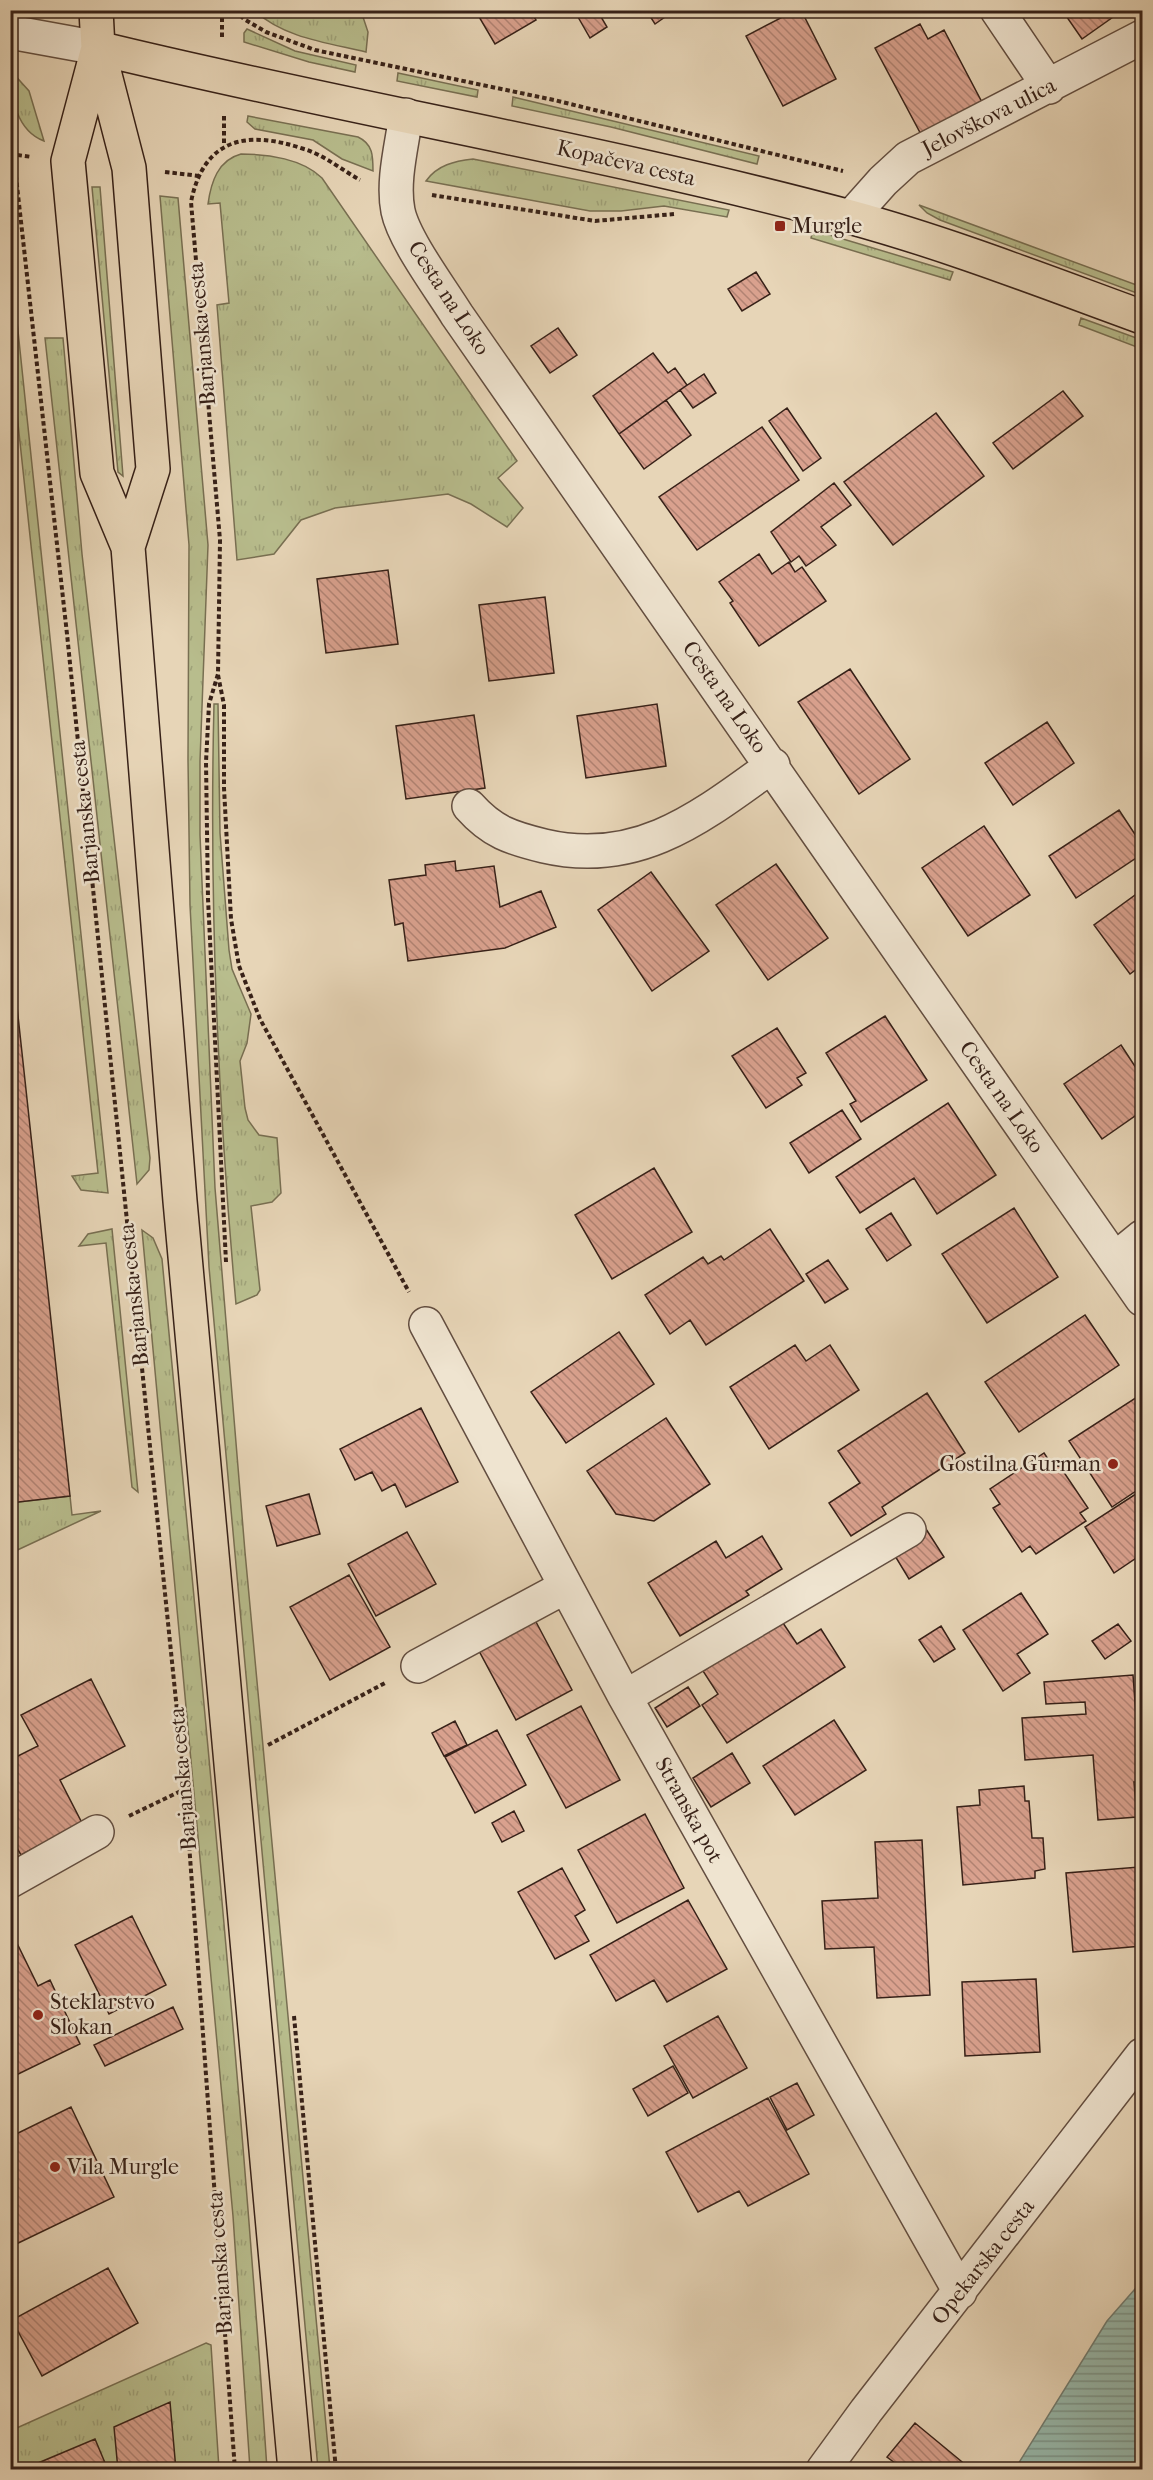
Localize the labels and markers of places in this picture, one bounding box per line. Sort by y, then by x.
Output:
place label: Murgle [792,213,862,239]
marker: Murgle [773,219,787,233]
place label: Gostilna Gurman [939,1451,1101,1477]
marker: Gostilna Gurman [1106,1457,1120,1471]
place label: Steklarstvo Slokan [50,1989,155,2040]
marker: Steklarstvo Slokan [31,2008,45,2022]
place label: Vila Murgle [66,2154,179,2180]
marker: Vila Murgle [48,2160,62,2174]

